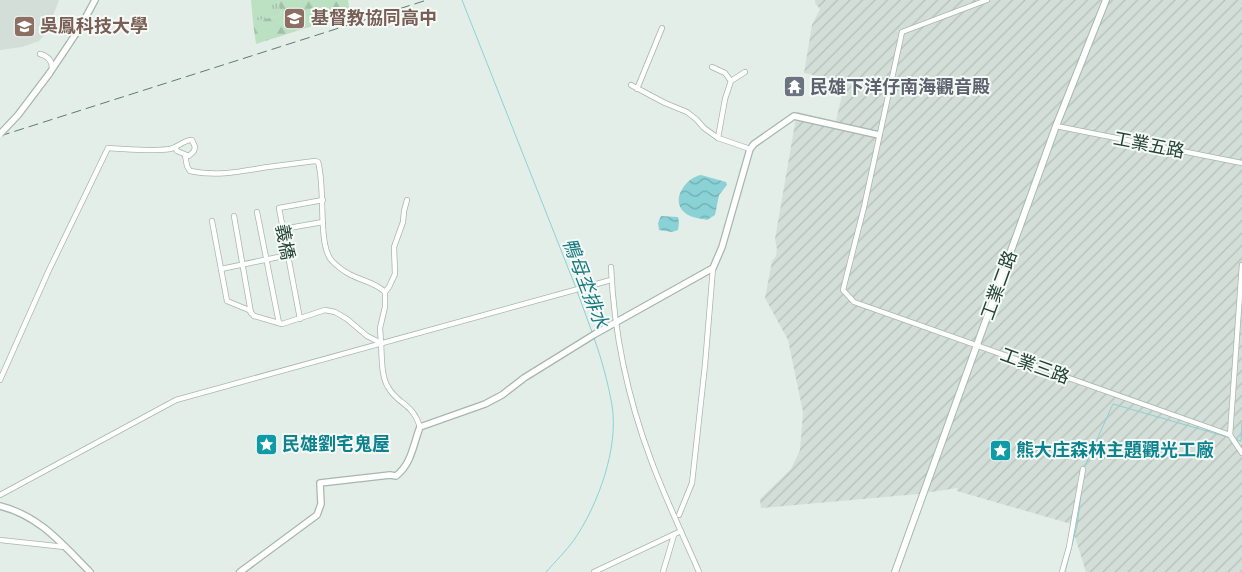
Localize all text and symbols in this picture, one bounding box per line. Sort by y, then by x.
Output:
school or university icon: 基督教協同高中 [283,6,307,30]
place label: 基督教協同高中 [311,6,437,29]
school or university icon: 吳鳳科技大學 [12,14,36,38]
place label: 吳鳳科技大學 [40,14,148,37]
temple icon: 民雄下洋仔南海觀音殿 [782,75,806,99]
place label: 民雄下洋仔南海觀音殿 [810,75,990,98]
street label: 工業五路 [1112,126,1187,163]
street label: 義橋 [271,222,300,262]
water label: 鴨母坔排水 [558,234,615,333]
street label: 工業二路 [975,247,1022,323]
street label: 工業三路 [997,342,1073,389]
place icon: 民雄劉宅鬼屋 [254,432,278,456]
place label: 民雄劉宅鬼屋 [282,432,390,455]
place icon: 熊大庄森林主題觀光工廠 [988,438,1012,462]
place label: 熊大庄森林主題觀光工廠 [1016,438,1214,461]

